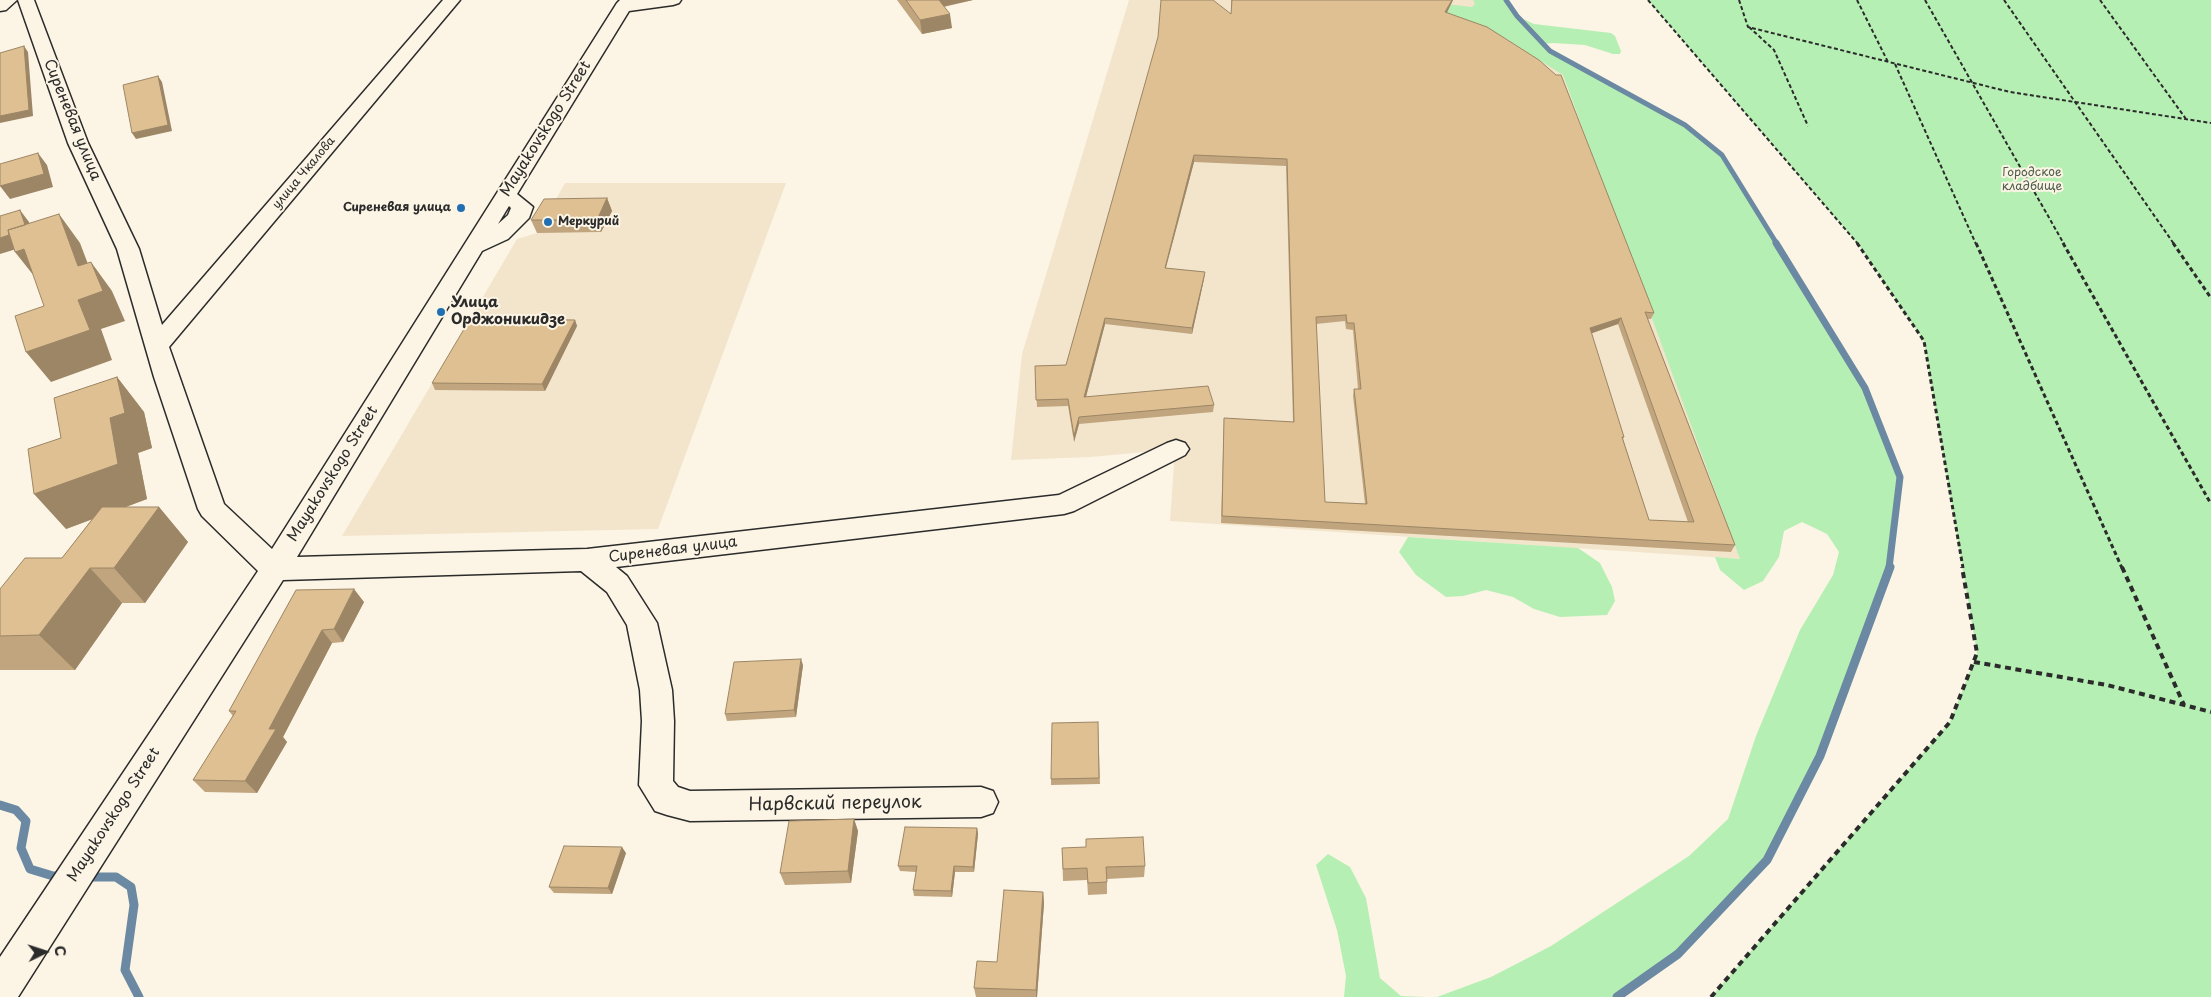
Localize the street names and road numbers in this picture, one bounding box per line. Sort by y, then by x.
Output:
street label: Сиреневая улица [39,57,105,183]
street label: Mayakovskogo Street [497,58,595,200]
street label: улица Чкалова [270,134,338,212]
street label: Mayakovskogo Street [284,403,382,545]
street label: Сиреневая улица [608,533,738,567]
street label: Mayakovskogo Street [64,745,164,885]
street label: Нарвский переулок [748,792,922,816]

